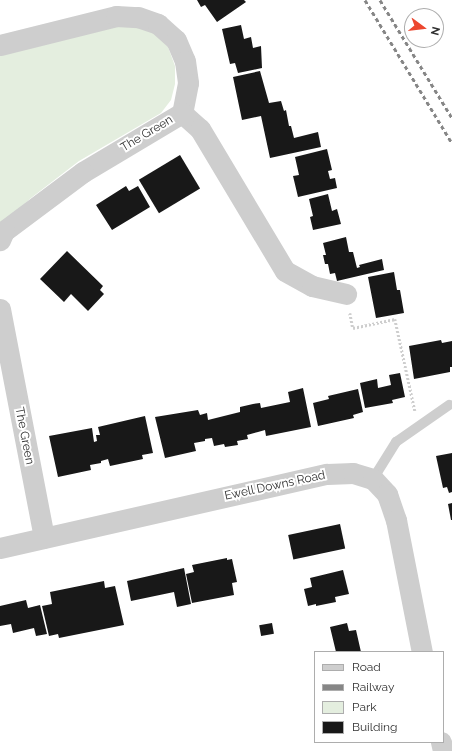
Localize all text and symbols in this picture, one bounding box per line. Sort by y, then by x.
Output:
north arrow [404,8,444,48]
text: N [428,25,442,37]
street label: The Green [118,113,176,155]
street label: The Green [11,406,37,466]
street label: Ewell Downs Road [223,468,327,504]
legend [314,651,444,743]
text: Road [352,660,381,674]
text: Railway [352,680,394,694]
text: Park [352,700,377,714]
text: Building [352,720,398,734]

